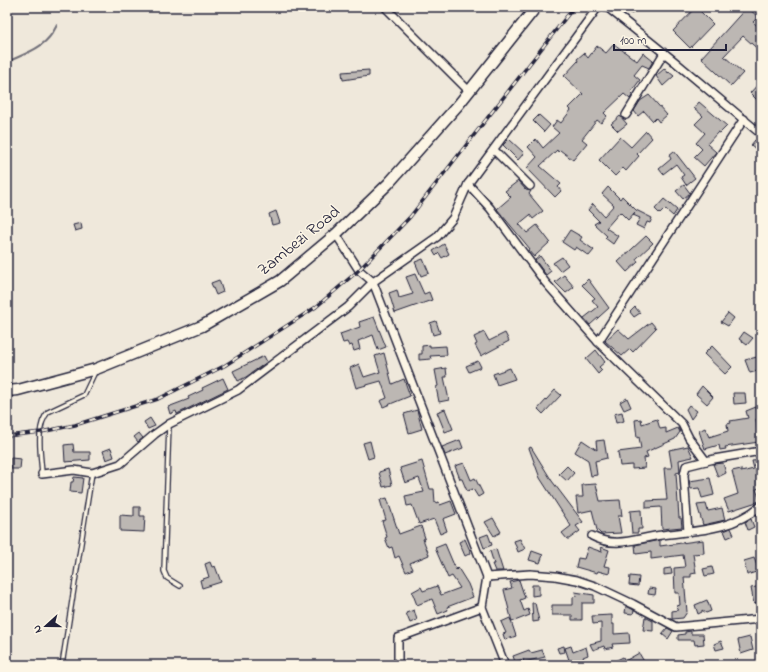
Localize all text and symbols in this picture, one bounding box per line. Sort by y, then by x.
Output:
scale bar [614,26,726,52]
text: 100 m [620,32,647,50]
street label: Zambezi Road [252,200,346,282]
north arrow [26,606,66,646]
text: N [29,623,46,636]

